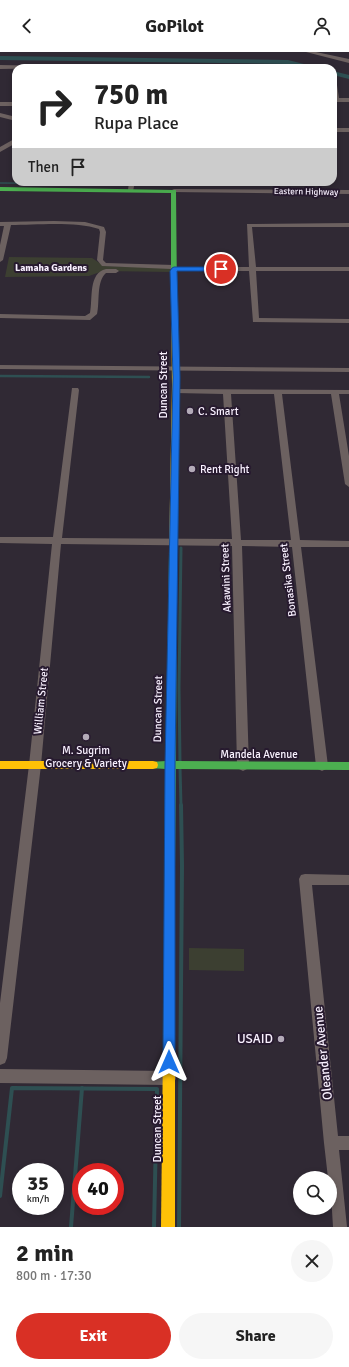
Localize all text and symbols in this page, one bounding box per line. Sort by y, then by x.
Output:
icon: back [16,15,38,37]
text: GoPilot [145,15,204,37]
icon: person [311,15,333,37]
text: 750 m [94,78,168,112]
icon: right [28,80,80,132]
text: Rupa Place [94,112,179,134]
icon: arrive [67,156,89,178]
text: Then [28,158,59,176]
street label: Eastern Highway [274,186,339,198]
pin [204,252,238,286]
icon: arrive [210,258,232,280]
district label: Lamaha Gardens [15,262,88,274]
street label: Duncan Street [157,351,170,419]
place label: C. Smart [198,405,239,418]
marker: C. Smart [185,406,195,416]
place label: Rent Right [200,463,250,476]
marker: Rent Right [187,464,197,474]
street label: Bonasika Street [277,542,299,617]
street label: Akawini Street [218,543,234,613]
street label: William Street [31,667,51,735]
street label: Duncan Street [151,675,165,743]
marker: M. Sugrim Grocery & Variety [81,732,91,742]
place label: M. Sugrim Grocery & Variety [45,744,128,770]
street label: Mandela Avenue [220,748,298,761]
street label: Oleander Avenue [310,1005,336,1101]
place label: USAID [237,1031,273,1047]
marker: USAID [276,1034,286,1044]
position arrow [148,1041,190,1083]
street label: Duncan Street [151,1095,164,1163]
speed limit sign: 40 [72,1163,124,1215]
text: 35 [27,1171,49,1196]
map controls [293,1171,337,1215]
button: search [293,1171,337,1215]
text: km/h [27,1193,49,1205]
text: 2 min [16,1238,74,1268]
button: close [291,1240,333,1282]
text: 800 m · 17:30 [16,1268,92,1284]
button: Exit [16,1313,171,1359]
button: Share [179,1313,333,1359]

